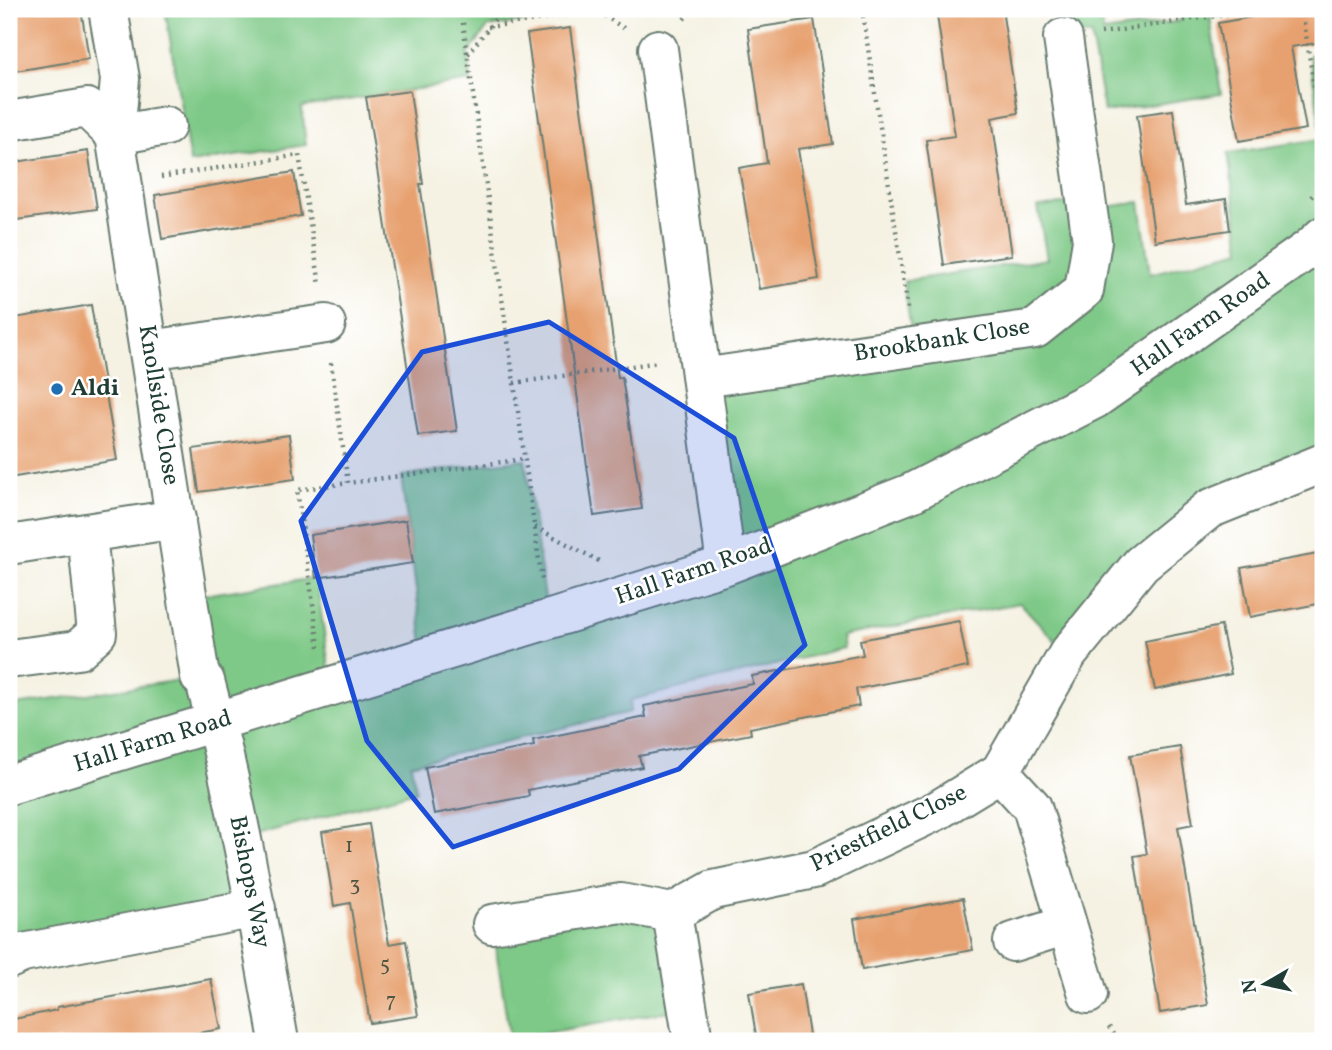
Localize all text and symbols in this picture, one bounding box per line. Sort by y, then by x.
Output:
street label: Hall Farm Road [1124,264,1278,386]
street label: Brookbank Close [851,310,1033,372]
street label: Knollside Close [129,322,187,488]
place label: Aldi [71,372,119,406]
marker: Aldi [49,381,65,397]
street label: Hall Farm Road [611,529,777,615]
street label: Hall Farm Road [70,702,236,782]
street label: Priestfield Close [805,776,973,882]
street label: Bishops Way [220,813,278,951]
house number: 1 [345,832,353,861]
house number: 3 [350,870,360,899]
north arrow [1230,948,1300,1018]
house number: 5 [380,950,390,979]
text: N [1236,977,1264,995]
house number: 7 [386,987,396,1016]

